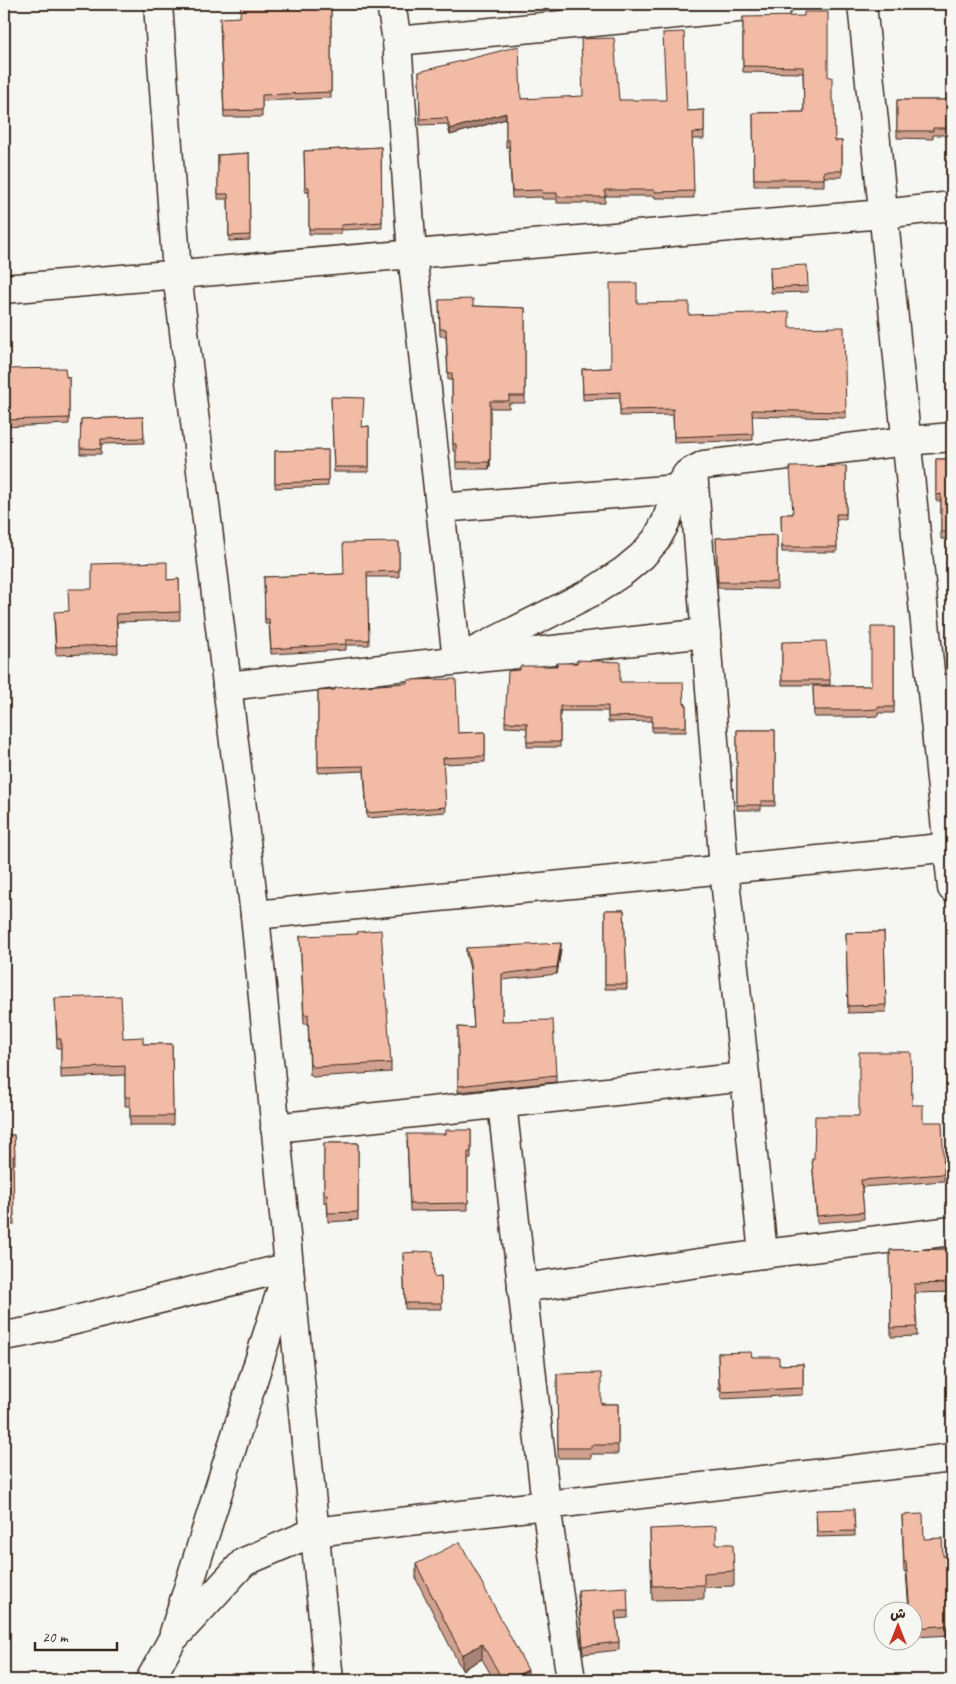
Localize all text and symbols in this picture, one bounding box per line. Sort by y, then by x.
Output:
north arrow [874,1602,924,1652]
text: ش [890,1605,906,1622]
scale bar [35,1619,118,1651]
text: 20 m [42,1628,69,1647]

